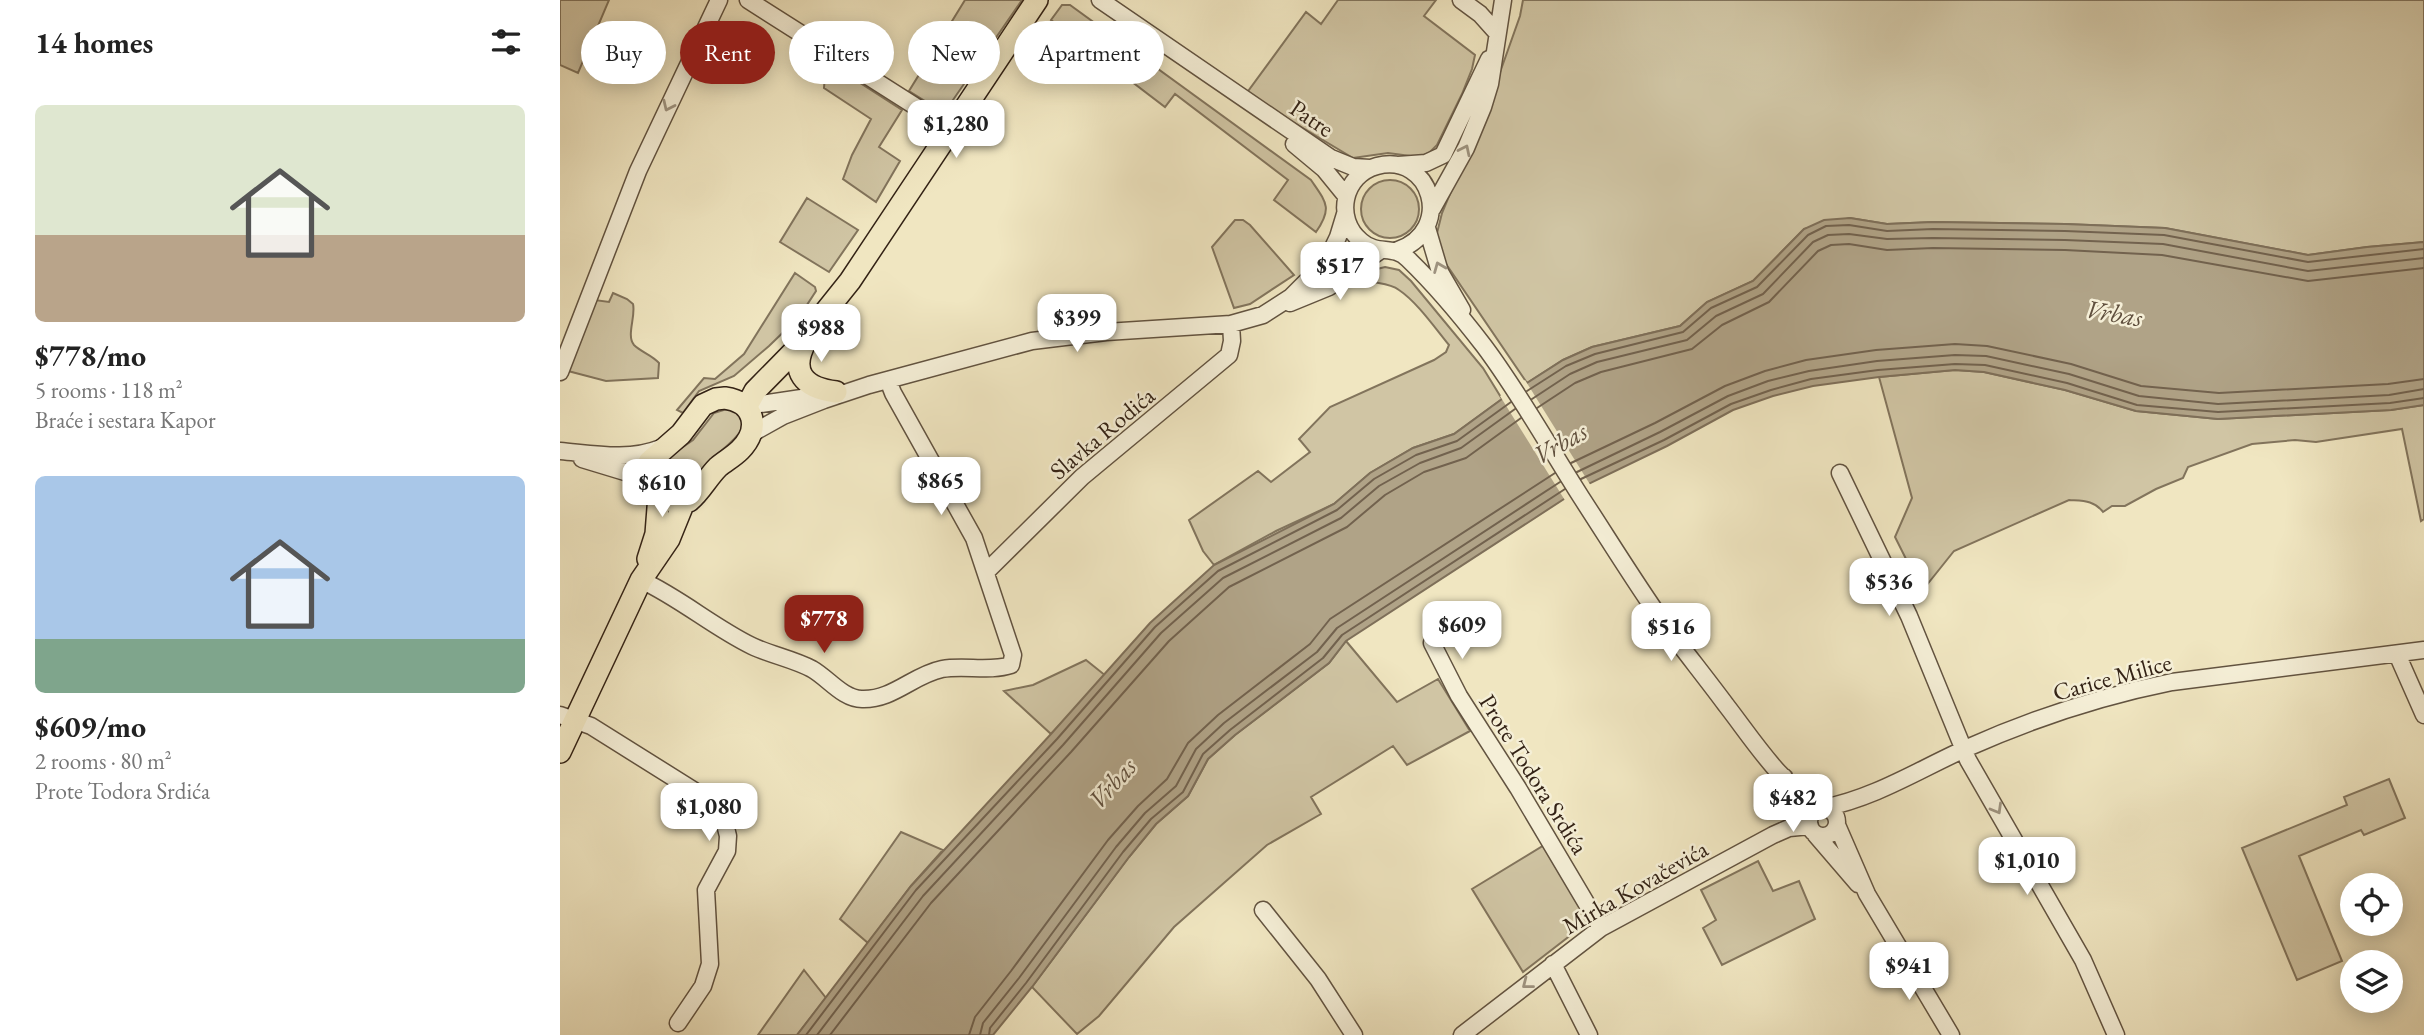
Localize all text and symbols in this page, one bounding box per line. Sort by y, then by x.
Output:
chip: Buy [581,21,666,84]
chip: Rent [680,21,775,84]
chip: Filters [789,21,894,84]
chip: New [908,21,1000,84]
chip: Apartment [1014,21,1164,84]
text: 14 homes [35,23,153,62]
icon: filters [487,23,525,61]
street label: Patre [1284,92,1340,144]
one-way arrow [662,98,676,111]
pin: $1,280 [899,100,1013,160]
text: $1,280 [924,108,988,138]
one-way arrow [1457,145,1471,157]
icon: home [217,150,343,276]
pin: $517 [1299,243,1381,302]
text: $517 [1316,250,1364,280]
one-way arrow [1433,261,1447,274]
water label: Vrbas [2083,291,2146,335]
pin: $399 [1036,294,1118,354]
text: $399 [1053,302,1101,332]
pin: $988 [780,304,862,364]
text: $988 [797,312,845,342]
text: $778/mo [35,336,146,375]
text: 5 rooms · 118 m² [35,375,183,405]
street label: Slavka Rodića [1043,380,1161,486]
text: Braće i sestara Kapor [35,405,216,435]
water label: Vrbas [1527,414,1594,472]
pin: $865 [900,458,982,517]
pin: $610 [621,460,703,519]
text: $865 [917,465,965,495]
text: $610 [638,467,686,497]
icon: home [217,521,343,647]
pin: $536 [1848,558,1930,618]
text: $536 [1865,566,1913,596]
pin: $778 [783,596,865,655]
pin: $609 [1421,602,1503,661]
text: $778 [800,603,848,633]
pin: $516 [1630,604,1712,663]
text: $609 [1438,609,1486,639]
text: $516 [1647,611,1695,641]
street label: Carice Milice [2049,646,2175,708]
street label: Prote Todora Srdića [1472,688,1596,860]
text: $609/mo [35,707,146,746]
text: 2 rooms · 80 m² [35,746,172,776]
water label: Vrbas [1080,750,1144,816]
pin: $482 [1752,774,1834,834]
text: Prote Todora Srdića [35,776,210,806]
text: $482 [1769,782,1817,812]
pin: $1,080 [652,784,766,843]
text: $1,080 [677,791,741,821]
one-way arrow [1989,802,2002,815]
street label: Mirka Kovačevića [1557,833,1714,941]
pin: $1,010 [1970,838,2084,897]
text: $1,010 [1995,845,2059,875]
map controls [2340,873,2403,1013]
button: locate [2340,873,2403,936]
pin: $941 [1868,942,1950,1002]
text: $941 [1885,950,1933,980]
button: layers [2340,950,2403,1013]
one-way arrow [1523,976,1536,988]

